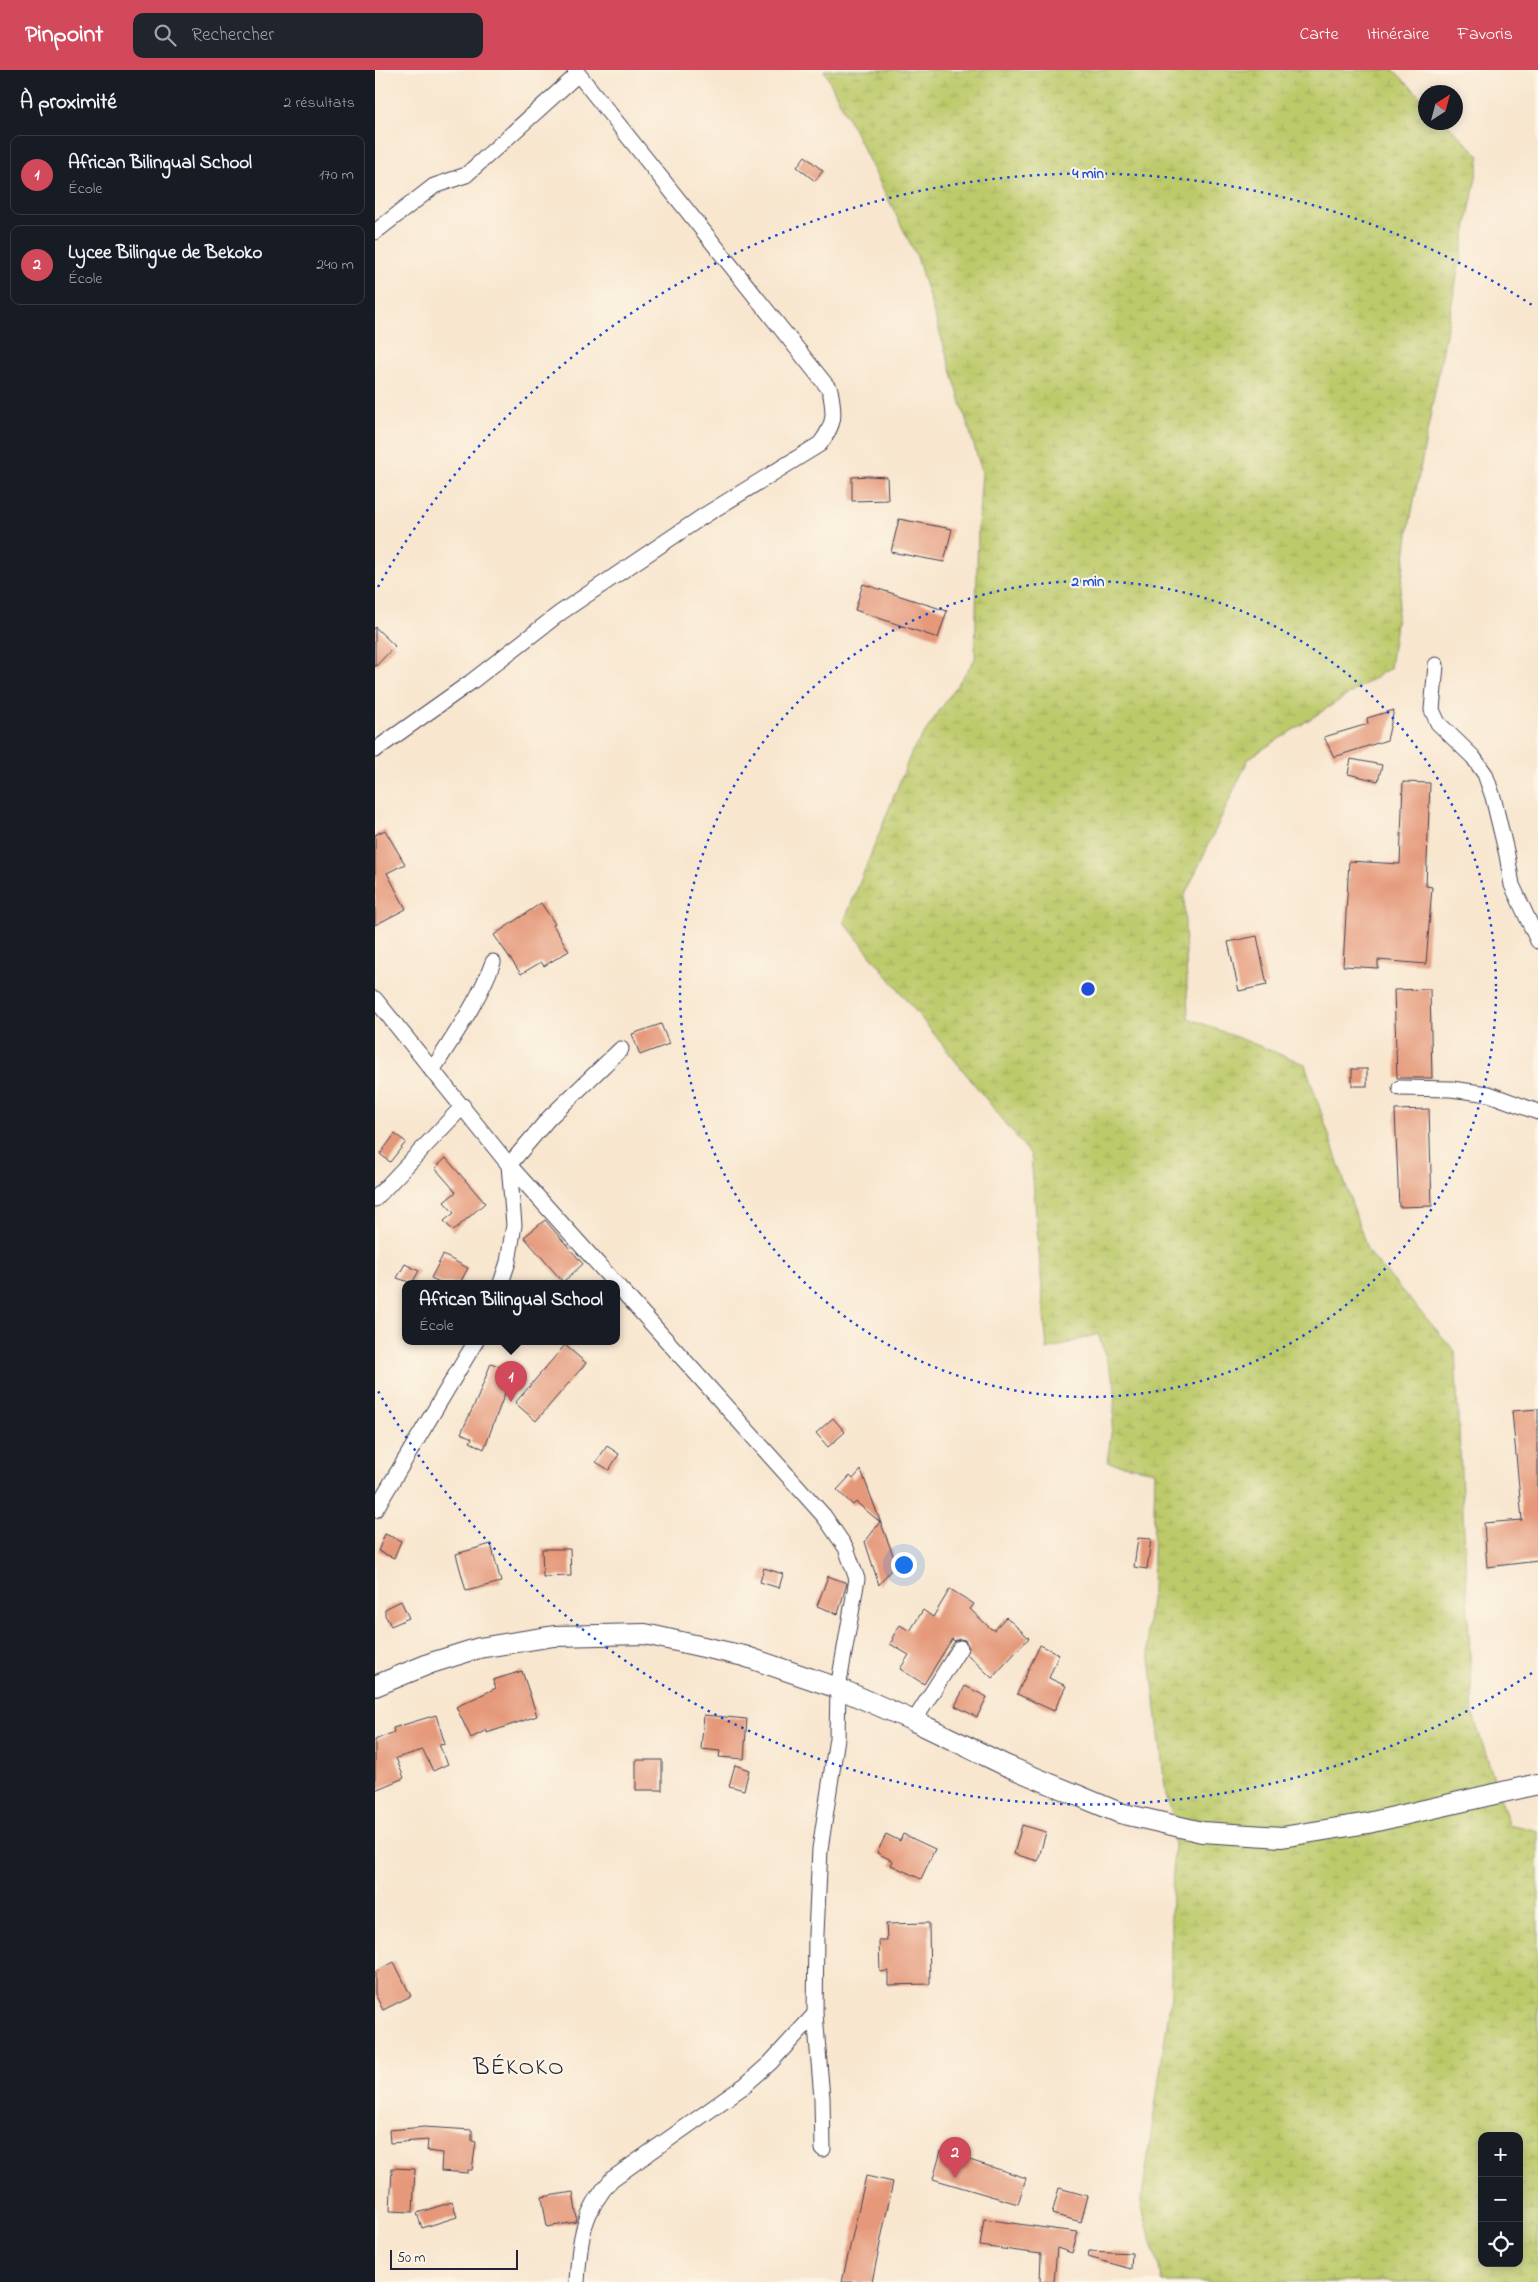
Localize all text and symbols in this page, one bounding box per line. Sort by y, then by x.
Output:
search box [133,13,483,58]
text: Pinpoint [25,18,103,53]
icon: search [151,21,179,49]
text: Rechercher [191,22,274,49]
text: Carte [1299,22,1339,48]
text: Itinéraire [1367,22,1429,48]
text: Favoris [1457,22,1513,48]
north arrow [1418,85,1463,130]
text: À proximité [20,88,117,118]
text: 2 résultats [283,91,355,115]
text: African Bilingual School [68,150,252,177]
text: 1 [34,163,40,187]
text: 170 m [319,163,354,187]
text: 4 min [1071,163,1104,185]
text: École [68,177,103,201]
text: Lycee Bilingue de Bekoko [68,240,262,267]
text: 2 [33,253,41,277]
text: 240 m [316,253,354,277]
text: École [68,267,103,291]
text: 2 min [1071,571,1105,593]
centre of rings [1079,980,1097,998]
popup [402,1280,620,1345]
text: African Bilingual School [419,1287,603,1314]
text: École [419,1314,454,1338]
pin: 1 [495,1361,527,1402]
your location [891,1552,917,1578]
district label: BÉKOKO [472,2051,565,2086]
map controls [1478,2132,1523,2267]
button: + [1478,2132,1523,2177]
pin: 2 [939,2137,971,2178]
button: − [1478,2177,1523,2222]
button: locate [1478,2222,1523,2267]
scale bar [390,2247,517,2270]
text: 50 m [397,2248,425,2269]

